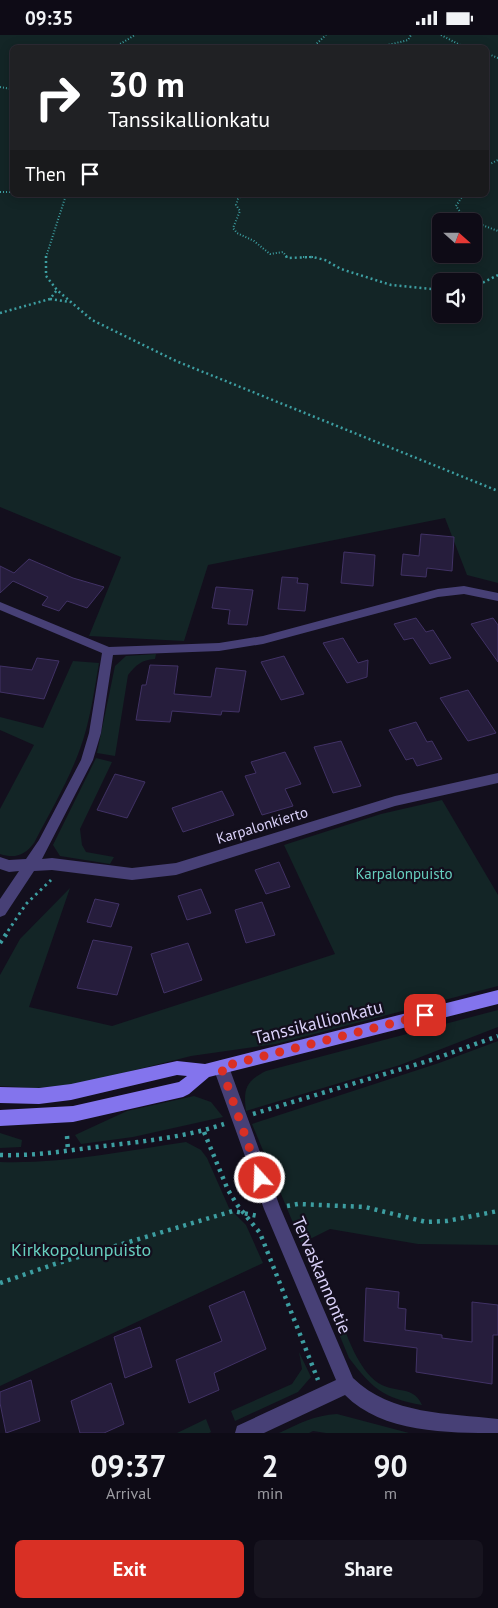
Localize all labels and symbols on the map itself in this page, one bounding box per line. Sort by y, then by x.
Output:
north arrow [432,213,482,263]
street label: Karpalonkierto [214,802,310,848]
park label: Karpalonpuisto [356,864,452,883]
pin [404,994,446,1036]
street label: Tanssikallionkatu [251,995,385,1049]
position arrow [233,1151,285,1203]
street label: Tervaskannontie [287,1213,357,1337]
park label: Kirkkopolunpuisto [11,1238,151,1261]

